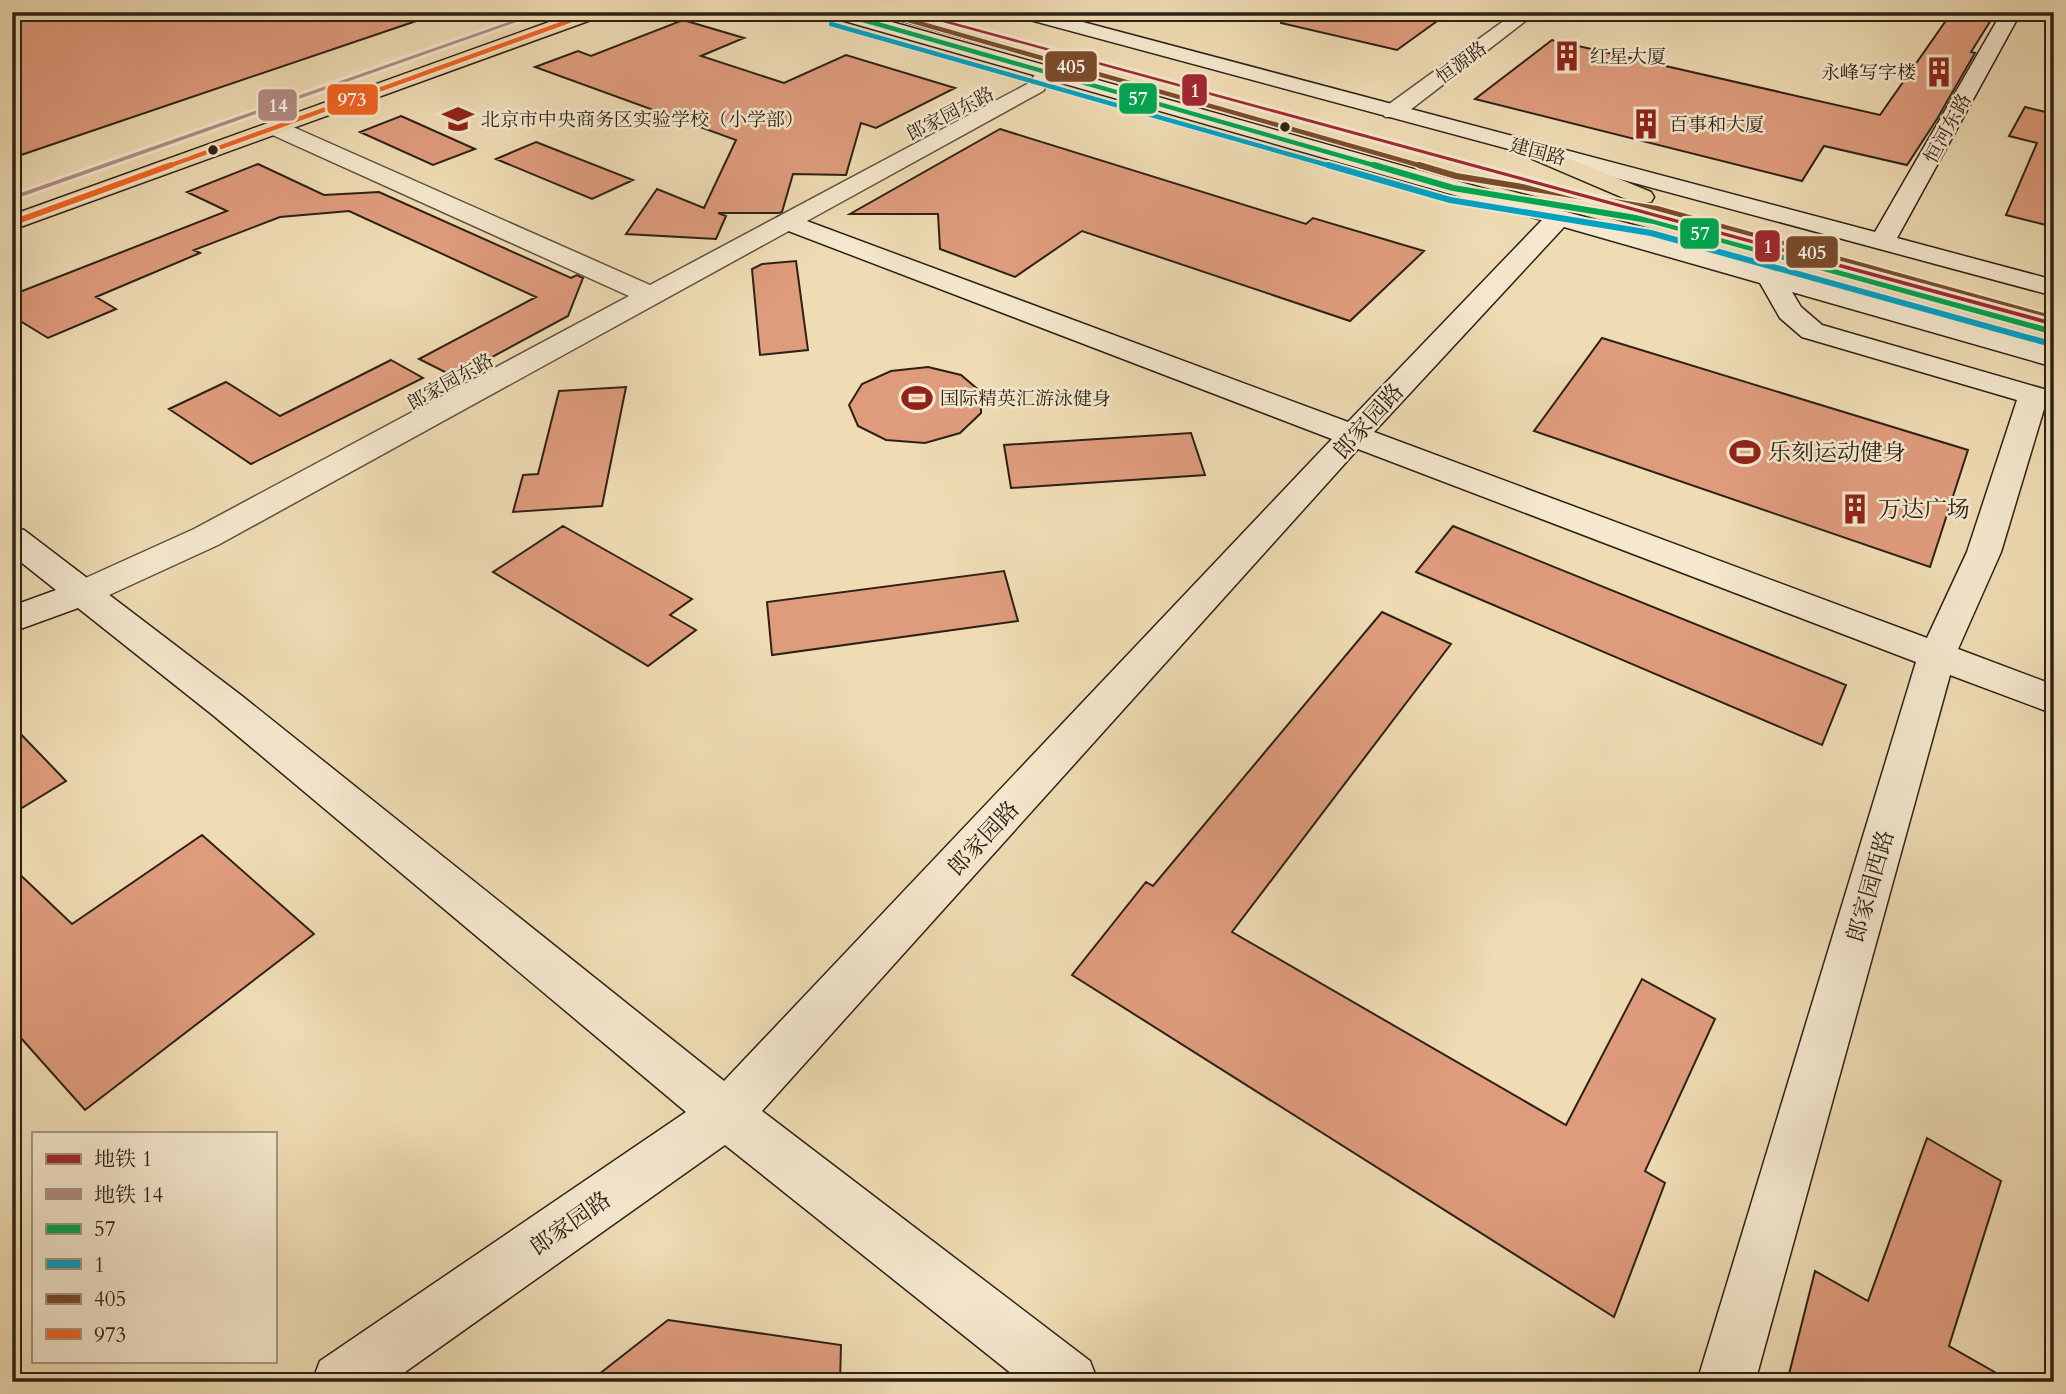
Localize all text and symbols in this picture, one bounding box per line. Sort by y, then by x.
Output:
street label: 恒源路 [1431,36,1492,90]
building icon: 红星大厦 [1550,39,1584,73]
place label: 红星大厦 [1590,44,1666,70]
line badge: 405 [1044,50,1098,83]
text: 405 [1056,54,1086,80]
building icon: 永峰写字楼 [1922,55,1956,89]
place label: 永峰写字楼 [1821,60,1916,86]
line badge: 1 [1181,73,1208,107]
text: 1 [1190,78,1200,104]
street label: 郎家园东路 [902,81,999,147]
line badge: 57 [1118,82,1158,115]
line badge: 973 [326,83,379,116]
text: 57 [1128,86,1148,112]
text: 973 [337,87,367,113]
line badge: 14 [257,88,298,122]
street label: 恒河东路 [1918,89,1978,168]
text: 14 [268,93,288,119]
school or university icon: 北京市中央商务区实验学校（小学部） [441,102,475,136]
place label: 北京市中央商务区实验学校（小学部） [481,107,804,133]
building icon: 百事和大厦 [1629,107,1663,141]
place label: 百事和大厦 [1669,112,1764,138]
unlabelled marker [1278,120,1292,134]
street label: 建国路 [1507,132,1569,172]
unlabelled marker [206,143,220,157]
line badge: 57 [1679,217,1720,250]
text: 57 [1690,221,1710,247]
line badge: 1 [1754,229,1781,263]
text: 1 [1763,234,1773,260]
line badge: 405 [1785,235,1839,269]
text: 405 [1797,240,1827,266]
street label: 郎家园东路 [403,347,498,416]
street label: 郎家园路 [1326,377,1411,466]
sports icon: 国际精英汇游泳健身 [900,381,934,415]
place label: 国际精英汇游泳健身 [940,386,1111,412]
sports icon: 乐刻运动健身 [1728,435,1762,469]
place label: 乐刻运动健身 [1768,437,1906,468]
building icon: 万达广场 [1838,492,1872,526]
place label: 万达广场 [1878,494,1970,525]
street label: 郎家园路 [941,794,1026,883]
street label: 郎家园西路 [1840,827,1901,946]
legend [32,1132,276,1362]
text: 地铁 1 [94,1145,152,1174]
text: 地铁 14 [94,1181,163,1210]
street label: 郎家园路 [524,1184,617,1262]
text: 57 [94,1215,116,1244]
text: 1 [94,1251,105,1280]
text: 405 [94,1285,126,1314]
text: 973 [94,1321,126,1350]

